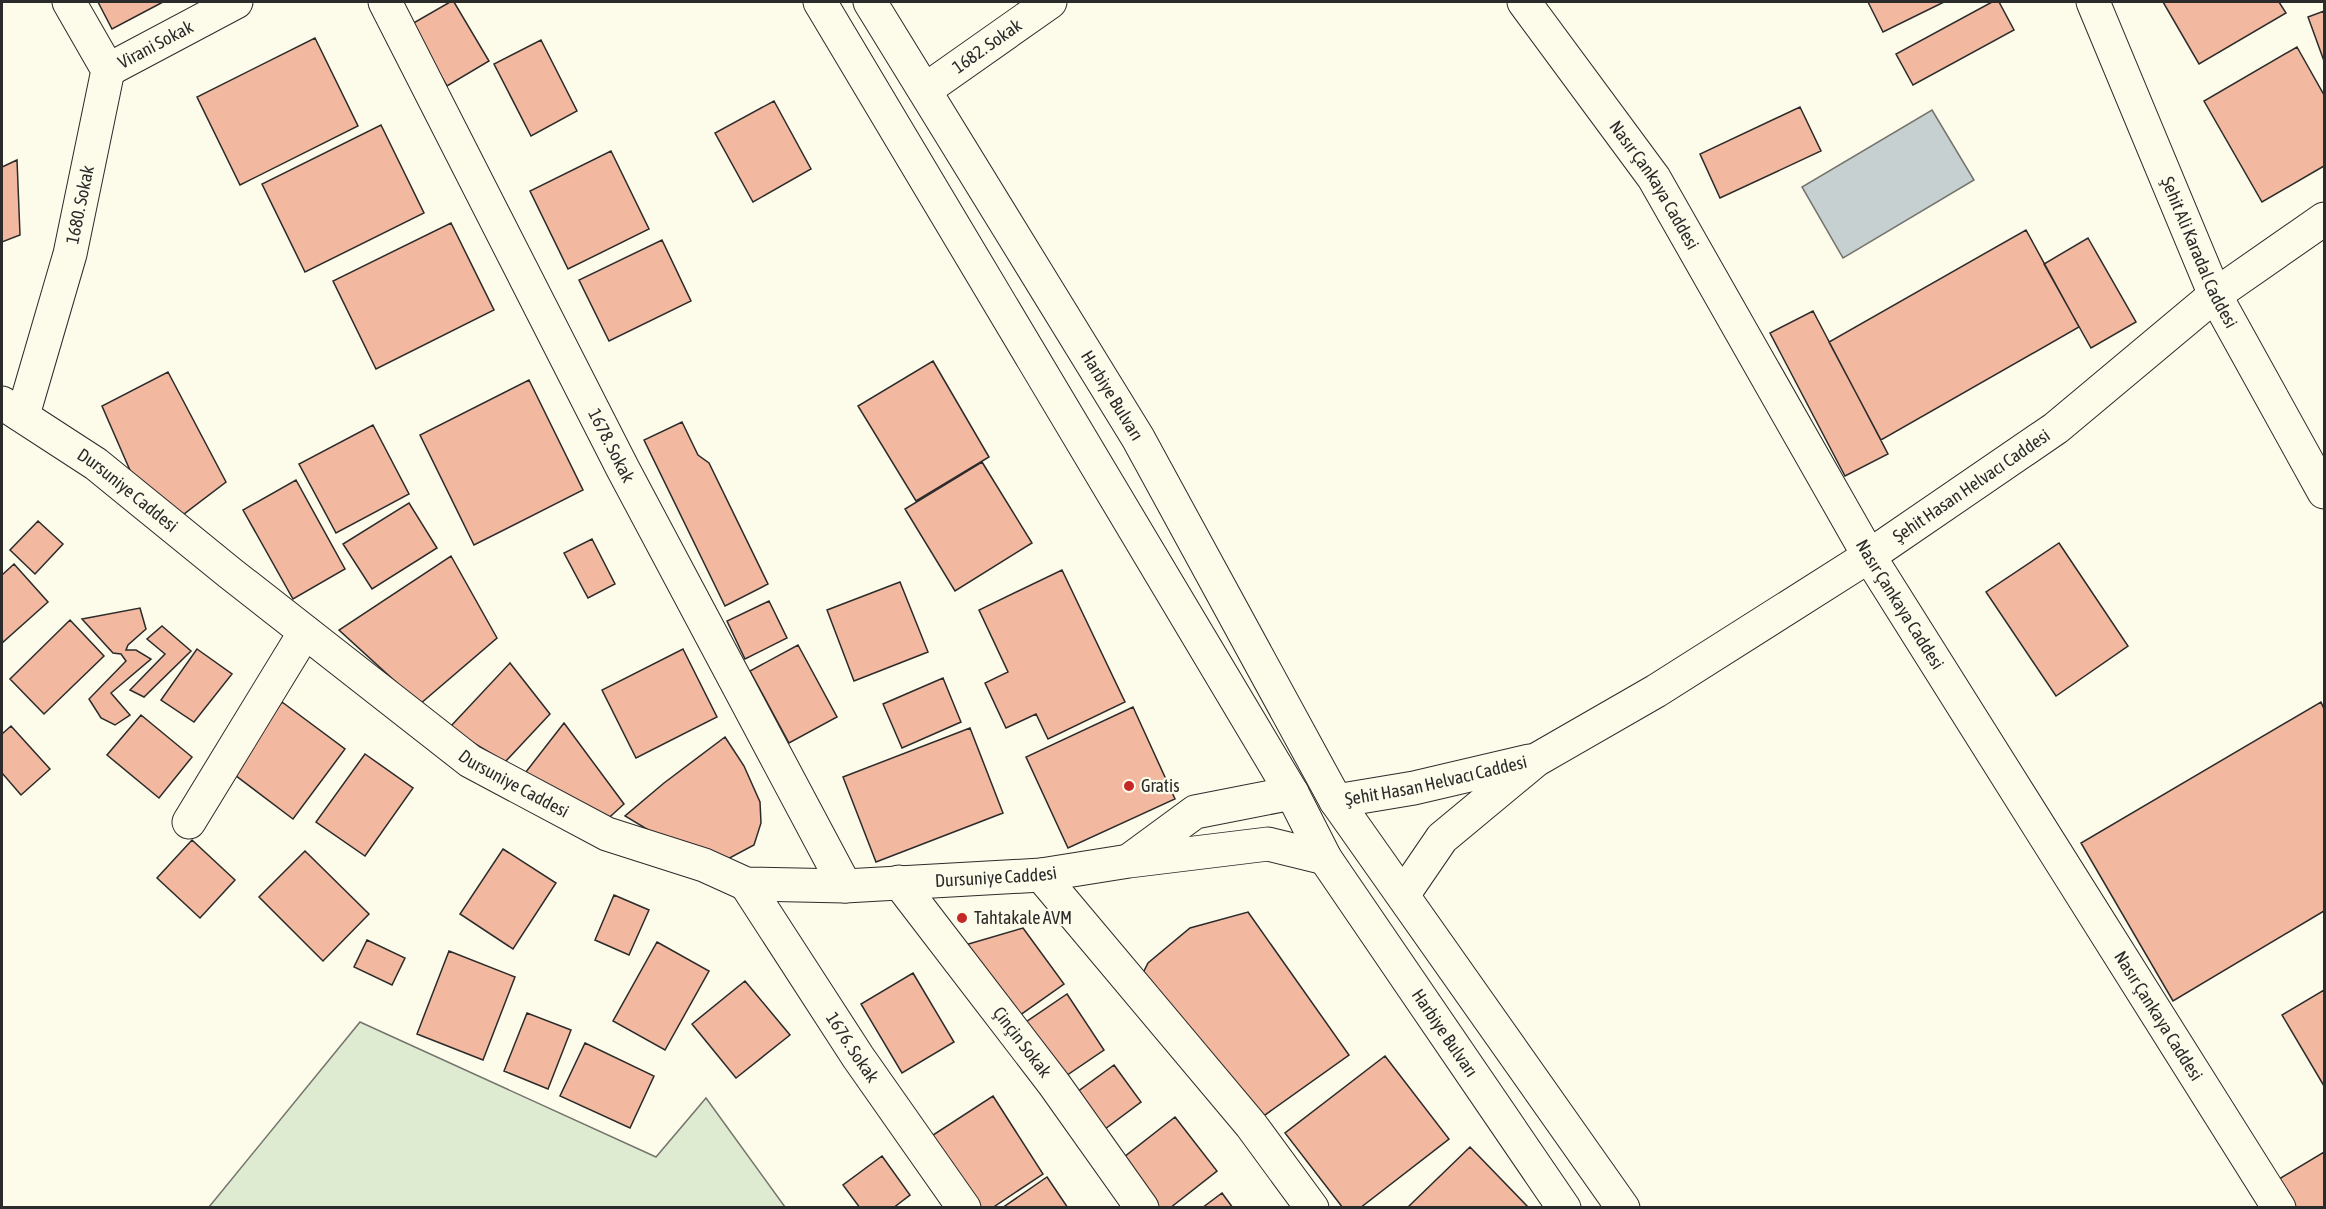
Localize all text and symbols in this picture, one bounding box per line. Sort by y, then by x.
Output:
street label: 1682. Sokak [948,14,1026,77]
street label: Virani Sokak [114,16,197,73]
street label: Nasır Çankaya Caddesi [1605,116,1703,253]
street label: 1680. Sokak [61,163,98,246]
street label: Şehit Ali Karadal Caddesi [2157,174,2242,331]
street label: Harbiye Bulvarı [1077,347,1148,444]
street label: 1678. Sokak [584,405,639,486]
street label: Şehit Hasan Helvacı Caddesi [1889,424,2054,546]
street label: Dursuniye Caddesi [74,444,182,536]
street label: Nasır Çankaya Caddesi [1852,536,1949,673]
street label: Dursuniye Caddesi [455,745,573,822]
street label: Şehit Hasan Helvacı Caddesi [1343,751,1529,809]
place label: Gratis [1141,775,1180,796]
marker: Gratis [1122,779,1136,793]
street label: Dursuniye Caddesi [934,862,1058,891]
place label: Tahtakale AVM [974,907,1072,928]
marker: Tahtakale AVM [955,911,969,925]
street label: Nasır Çankaya Caddesi [2110,947,2207,1084]
street label: Harbiye Bulvarı [1408,985,1482,1081]
street label: Çinçin Sokak [989,1003,1056,1081]
street label: 1676. Sokak [822,1008,884,1086]

